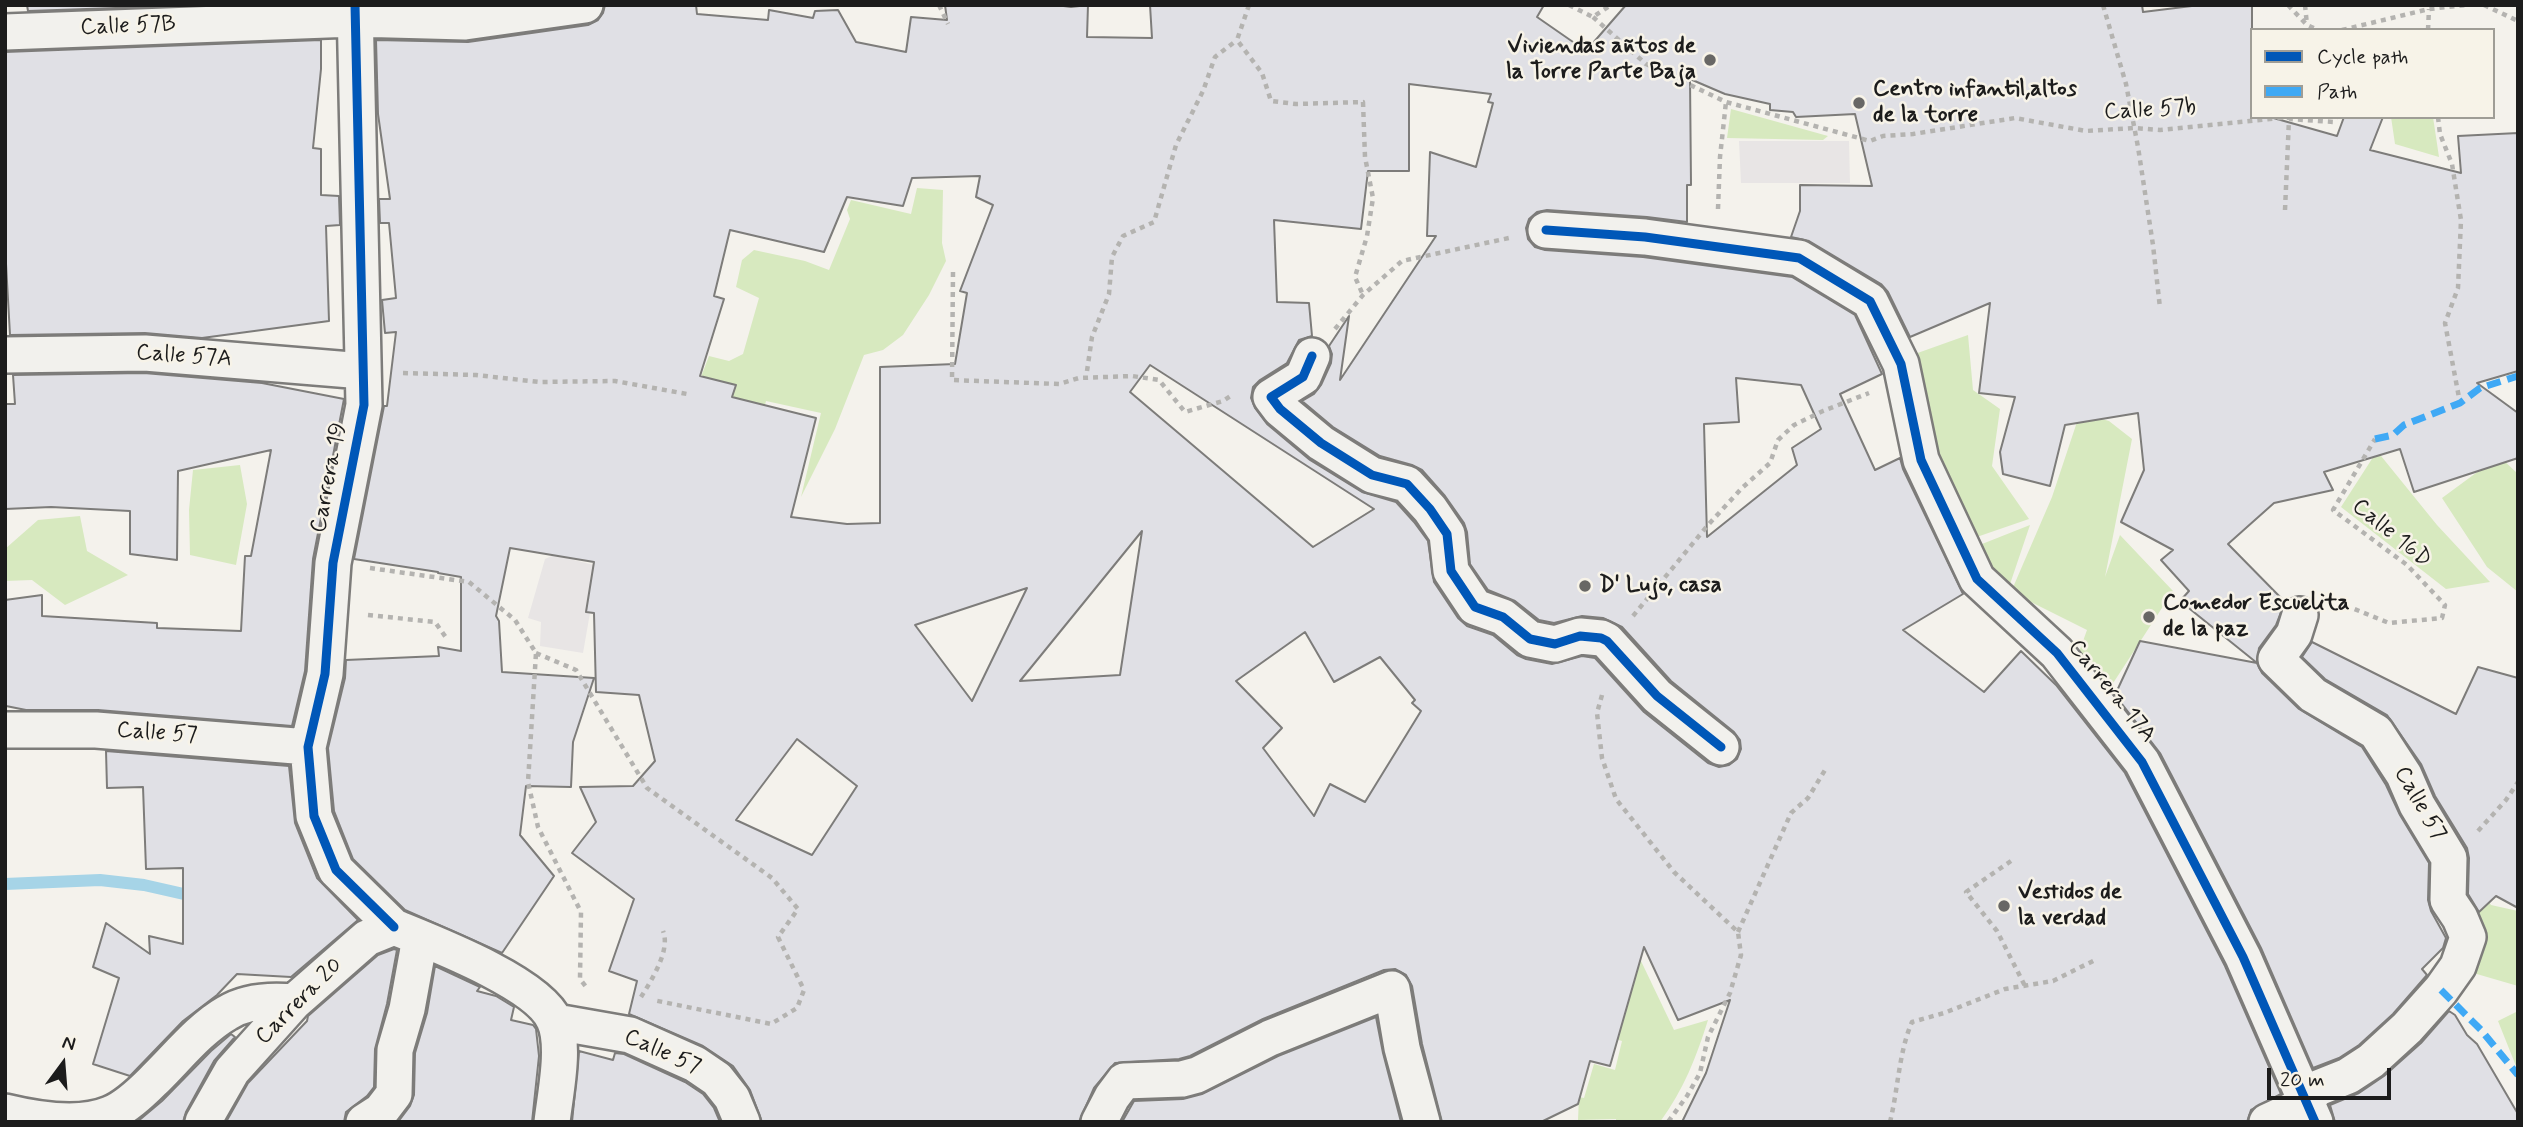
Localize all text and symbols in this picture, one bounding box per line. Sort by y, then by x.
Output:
street label: Calle 57B [80,12,176,42]
legend [2250,28,2495,119]
place label: Viviendas añtos de la Torre Parte Baja [1506,33,1696,87]
text: Cycle path [2317,43,2408,71]
marker: Viviendas añtos de la Torre Parte Baja [1702,52,1718,68]
place label: Centro infantil,altos de la torre [1873,76,2077,130]
text: Path [2317,78,2357,106]
marker: Centro infantil,altos de la torre [1851,95,1867,111]
street label: Calle 57b [2103,95,2197,127]
street label: Calle 57A [135,340,233,374]
street label: Carrera 19 [306,420,354,536]
street label: Calle 16D [2346,494,2436,574]
place label: D' Lujo, casa [1599,572,1722,600]
marker: D' Lujo, casa [1577,578,1593,594]
place label: Comedor Escuelita de la paz [2163,590,2350,644]
marker: Comedor Escuelita de la paz [2141,609,2157,625]
street label: Carrera 17A [2061,635,2161,749]
street label: Calle 57 [116,717,198,751]
street label: Calle 57 [2387,762,2451,846]
place label: Vestidos de la verdad [2018,879,2122,933]
marker: Vestidos de la verdad [1996,898,2012,914]
street label: Carrera 20 [251,953,349,1051]
street label: Calle 57 [619,1024,705,1082]
north arrow [28,1029,98,1099]
text: N [59,1030,78,1057]
scale bar [2271,1054,2395,1098]
text: 20 m [2280,1066,2325,1094]

